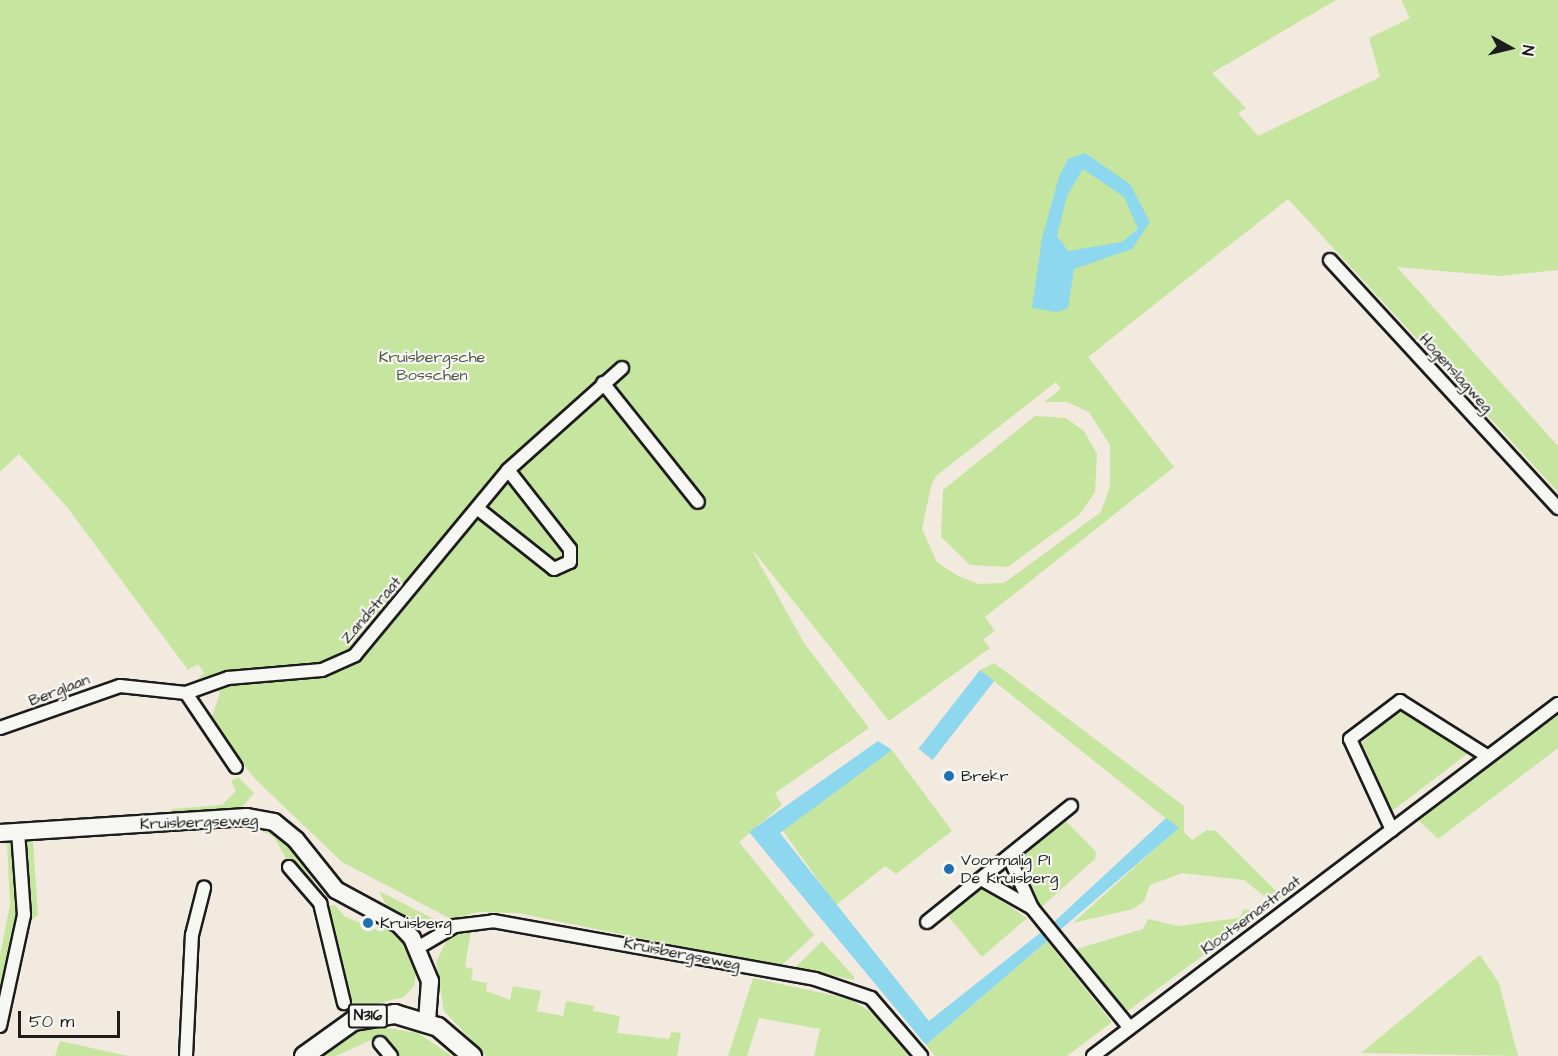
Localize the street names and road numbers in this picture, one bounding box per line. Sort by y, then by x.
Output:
street label: Hogenslagweg [1415,329,1497,417]
street label: Zandstraat [337,572,405,648]
street label: Berglaan [26,670,92,710]
street label: Kruisbergseweg [140,810,258,834]
street label: Klootsemastraat [1197,871,1305,959]
street label: Kruisbergseweg [622,933,742,975]
road number: N316 [347,1004,389,1028]

